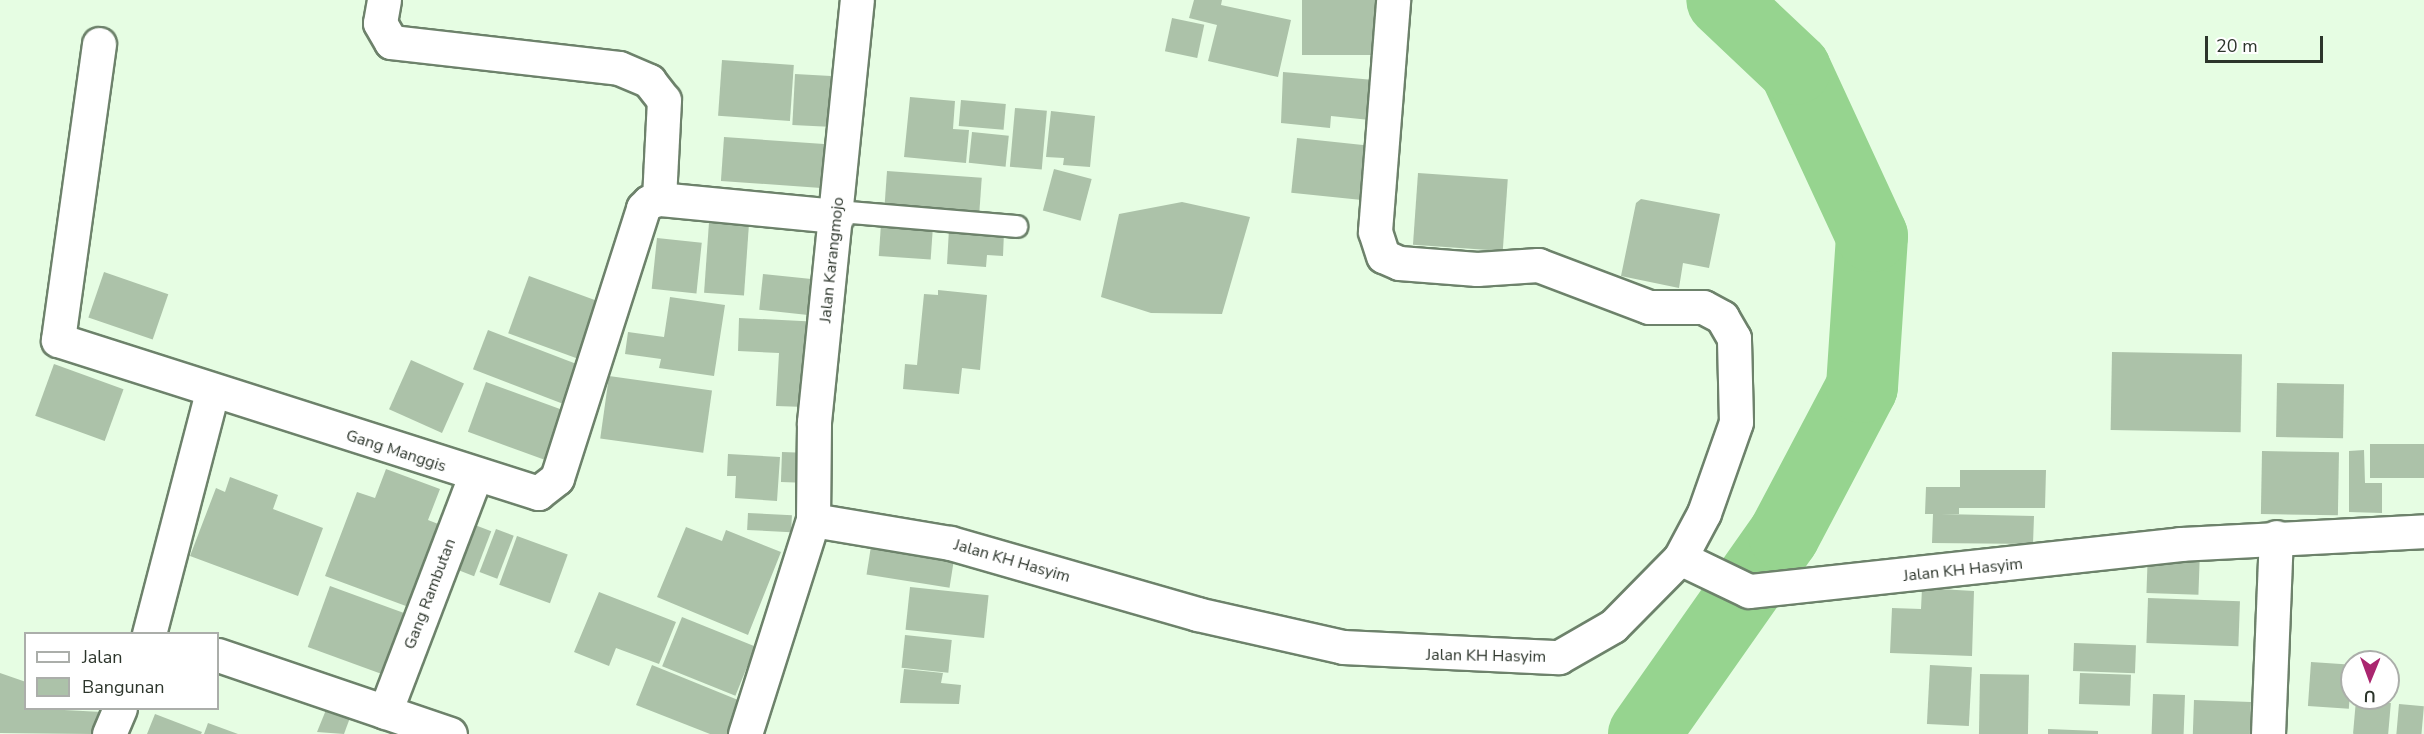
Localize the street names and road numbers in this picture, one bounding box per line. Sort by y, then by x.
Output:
street label: Jalan Karangmojo [816,196,848,324]
street label: Gang Manggis [344,426,448,476]
street label: Jalan KH Hasyim [952,535,1072,587]
street label: Gang Rambutan [400,536,460,652]
street label: Jalan KH Hasyim [1902,554,2024,586]
street label: Jalan KH Hasyim [1426,645,1546,667]

